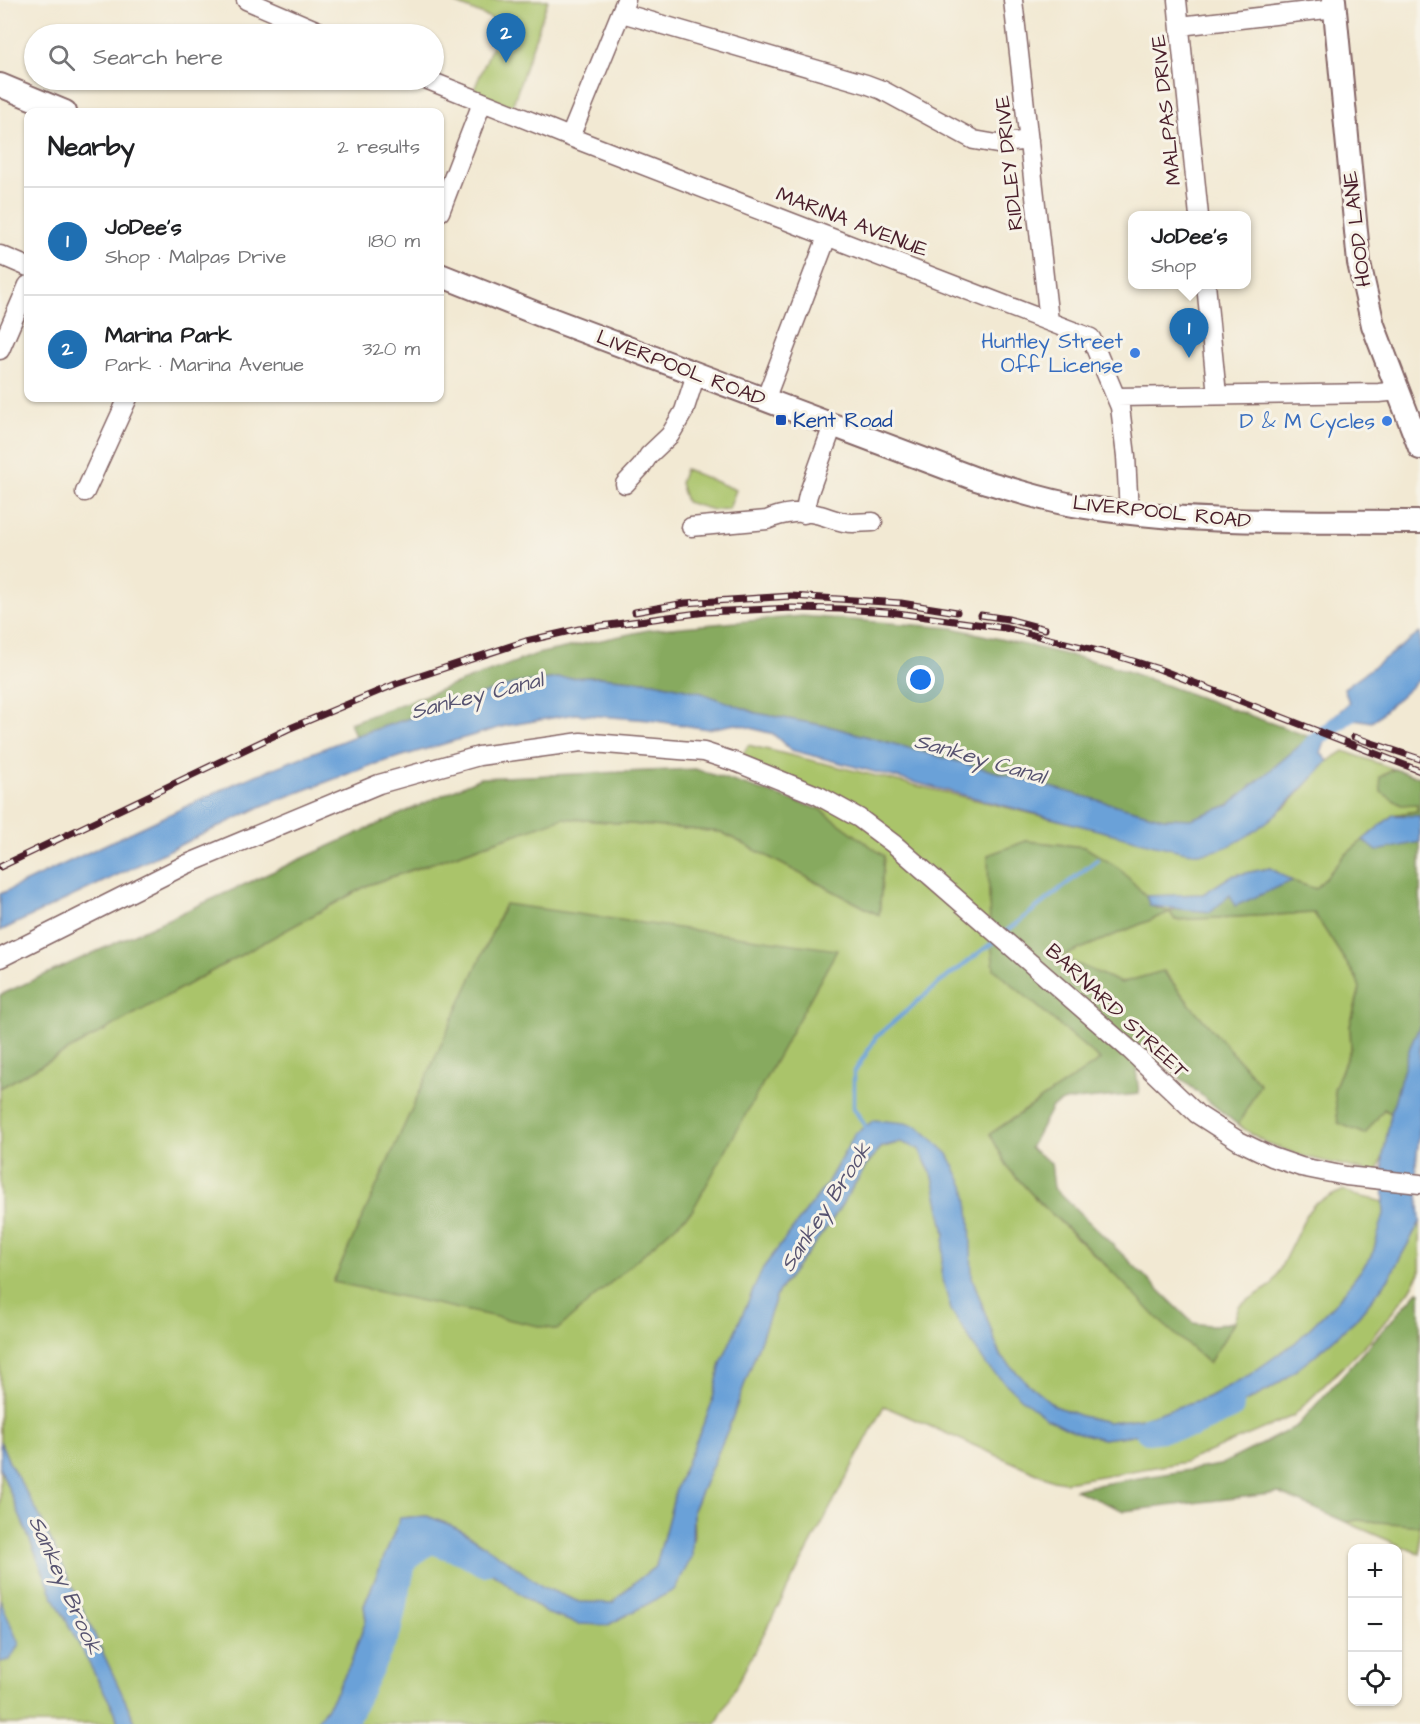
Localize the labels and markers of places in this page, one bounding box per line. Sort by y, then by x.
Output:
pin: 2 [486,14,526,63]
pin: 1 [1170,308,1208,358]
place label: Huntley Street Off License [981,327,1124,380]
marker: Huntley Street Off License [1128,346,1142,360]
place label: Kent Road [793,406,893,435]
place label: D & M Cycles [1240,407,1375,438]
marker: Kent Road [774,413,788,427]
marker: D & M Cycles [1380,414,1394,428]

